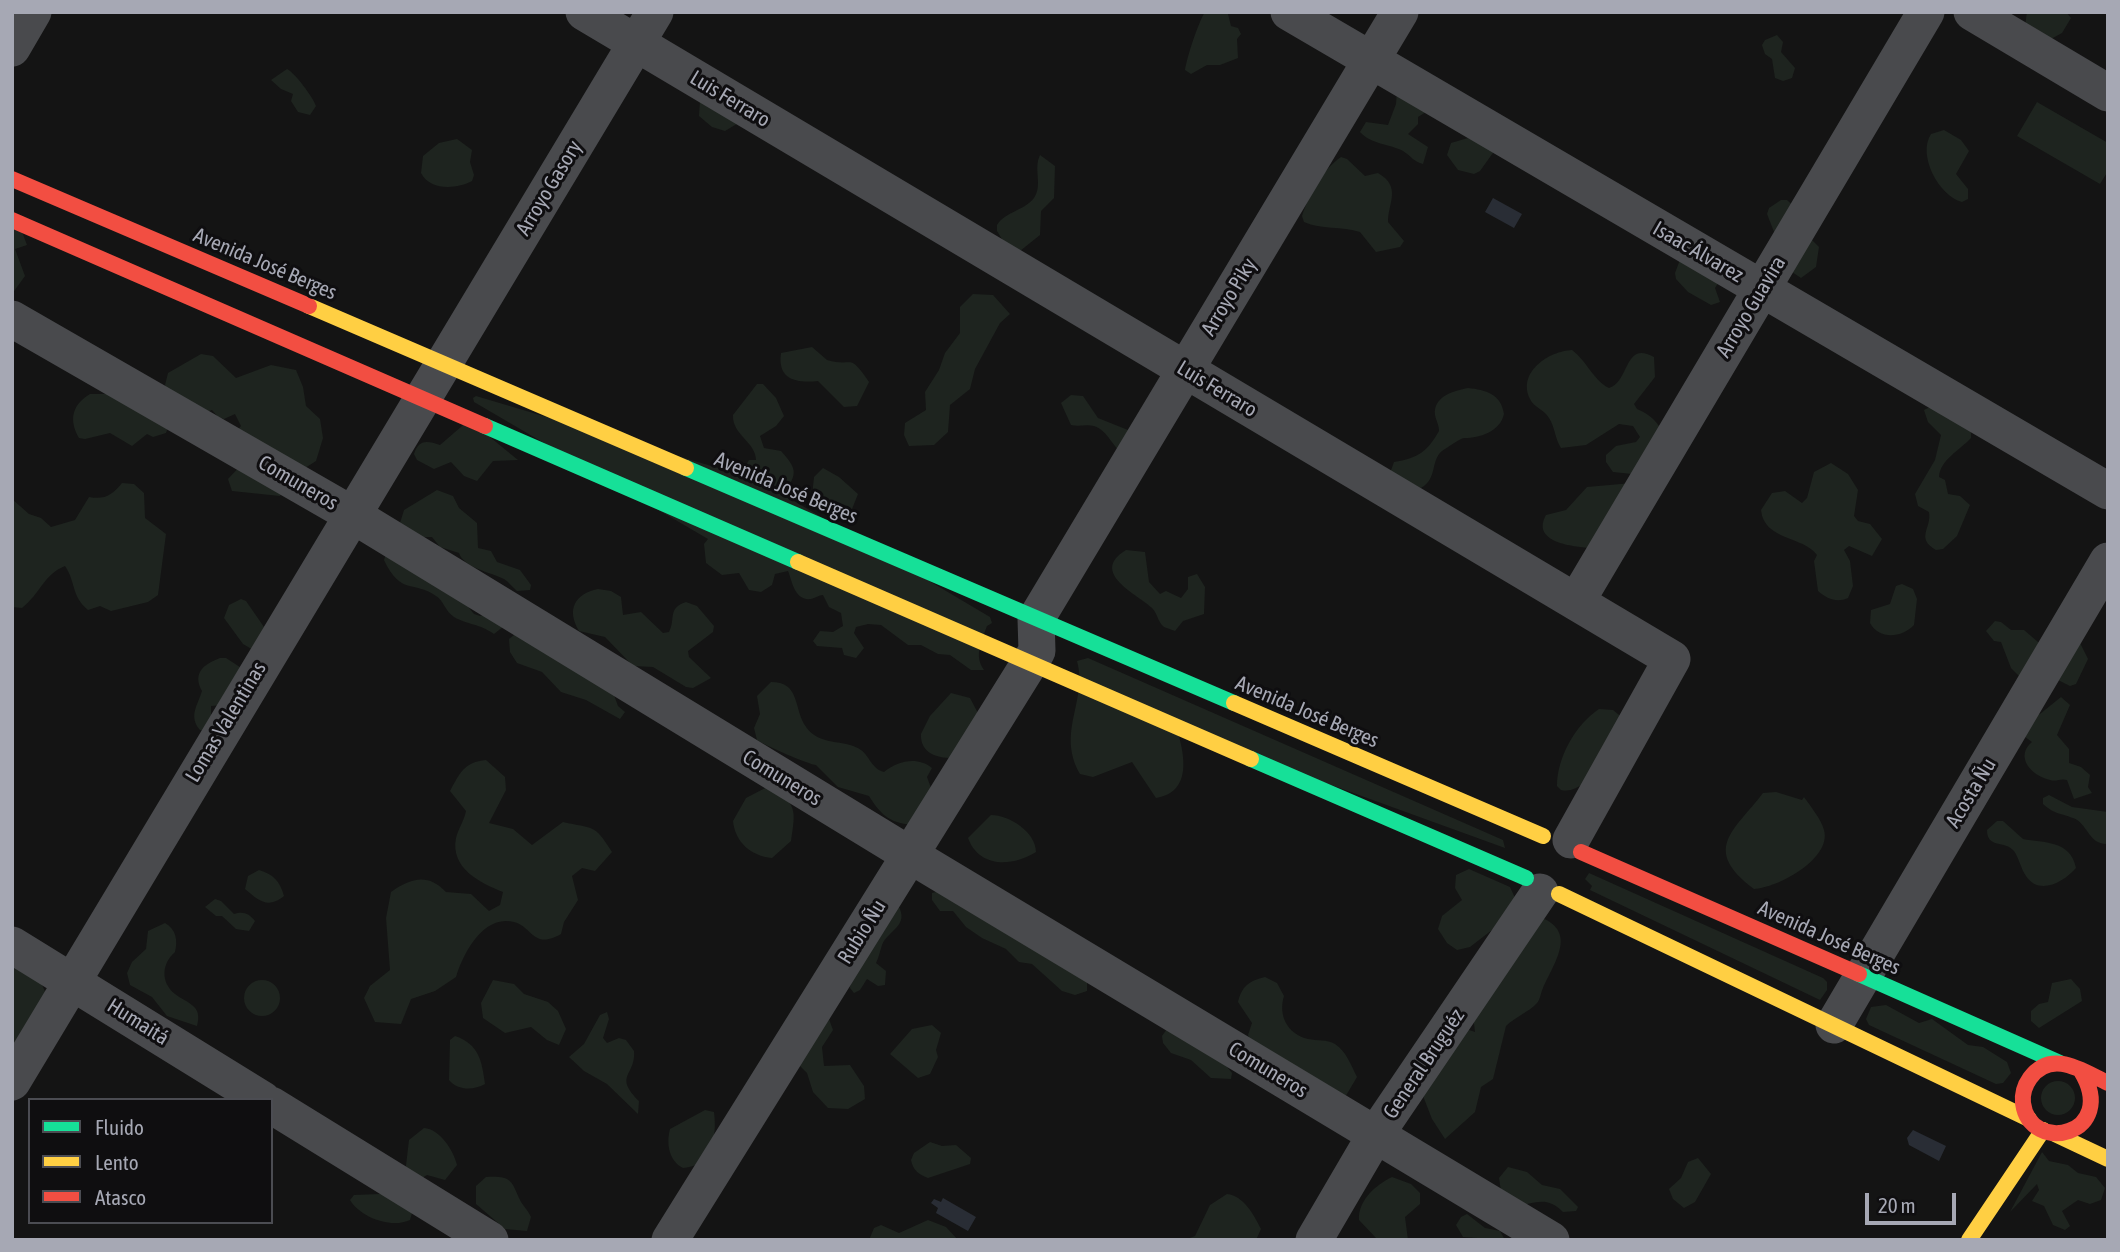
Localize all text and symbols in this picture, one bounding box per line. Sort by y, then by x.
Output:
street label: Luis Ferraro [685,65,775,133]
street label: Arroyo Gasory [511,136,587,240]
street label: Isaac Álvarez [1648,216,1748,288]
street label: Avenida José Berges [190,223,340,305]
street label: Arroyo Guavira [1711,252,1791,362]
street label: Arroyo Piky [1196,254,1262,340]
street label: Luis Ferraro [1172,355,1262,423]
street label: Avenida José Berges [711,447,861,529]
street label: Comuneros [254,450,342,516]
street label: Lomas Valentinas [180,657,272,787]
street label: Avenida José Berges [1232,671,1382,753]
street label: Comuneros [738,745,826,811]
street label: Acosta Ñu [1940,754,2002,832]
street label: Rubio Ñu [833,895,891,969]
street label: Avenida José Berges [1754,895,1904,981]
street label: Humaitá [103,993,173,1051]
street label: General Bruguéz [1378,1004,1470,1124]
street label: Comuneros [1224,1037,1312,1103]
legend [28,1098,273,1224]
text: Fluido [95,1115,144,1139]
text: Lento [95,1150,139,1174]
scale bar [1868,1178,1959,1222]
text: Atasco [95,1185,146,1209]
text: 20 m [1878,1193,1916,1217]

